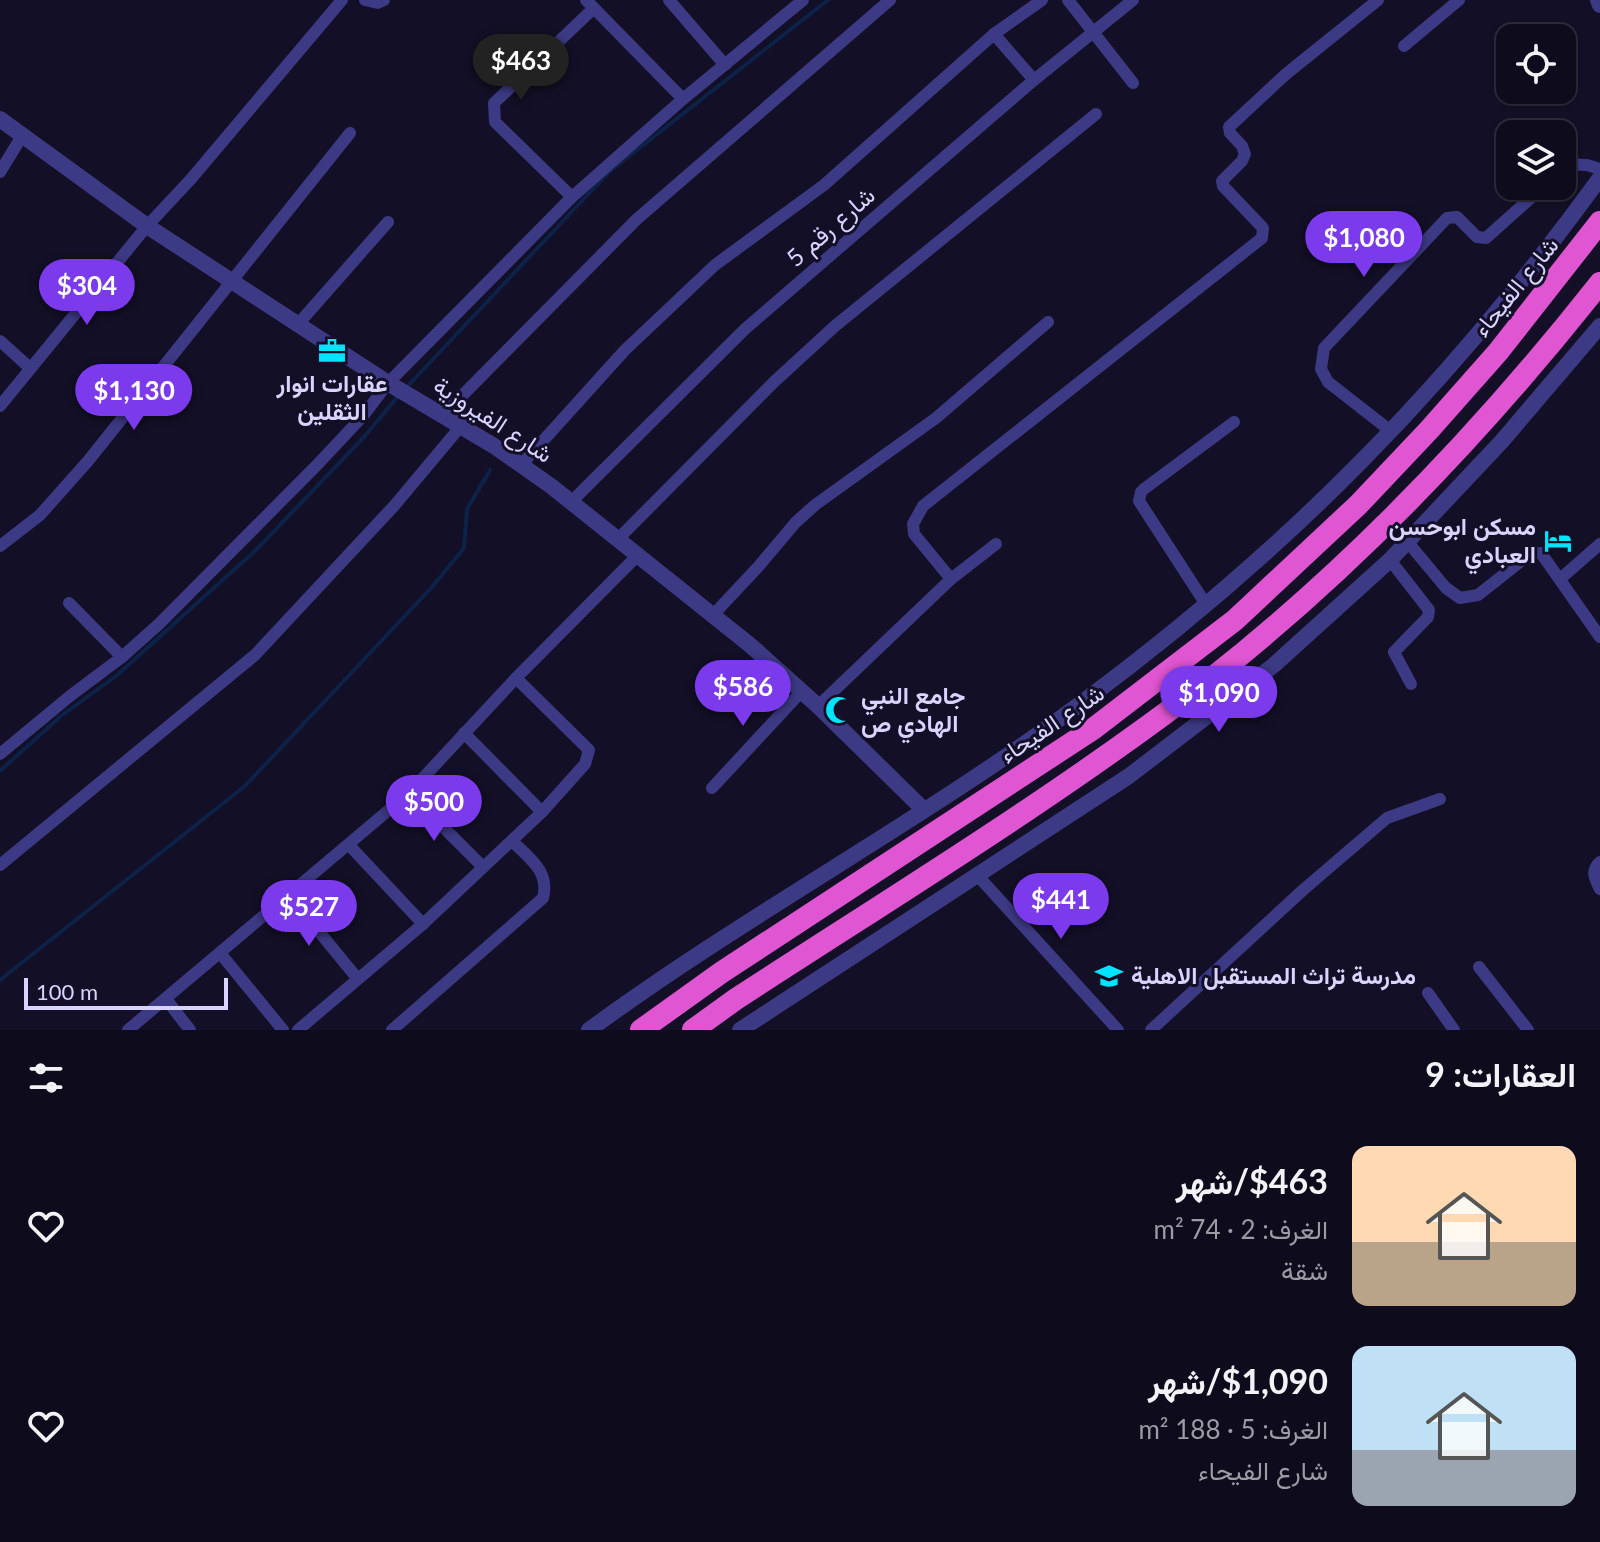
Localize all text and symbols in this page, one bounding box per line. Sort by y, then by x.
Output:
map controls [1496,24,1576,200]
button: locate [1496,24,1576,104]
pin: $463 [474,34,568,102]
text: $463 [491,44,551,76]
button: layers [1496,120,1576,200]
street label: شارع رقم 5 [780,180,882,274]
pin: $1,080 [1299,211,1429,279]
text: $1,080 [1323,221,1405,253]
street label: شارع الفيحاء [1466,230,1566,344]
pin: $304 [40,259,134,327]
text: $304 [57,269,117,301]
office icon: عقارات انوار الثقلين [317,336,347,366]
pin: $1,130 [69,364,199,432]
place label: عقارات انوار الثقلين [276,368,387,426]
street label: شارع الفيروزية [427,370,559,470]
text: $1,130 [93,374,175,406]
place label: مسكن ابوحسن العبادي [1389,511,1536,575]
hotel icon: مسكن ابوحسن العبادي [1543,526,1573,556]
pin: $586 [696,660,790,728]
pin: $1,090 [1154,666,1284,734]
text: $586 [713,670,773,702]
text: $1,090 [1178,676,1260,708]
street label: شارع الفيحاء [993,677,1111,771]
place label: جامع النبي الهادي ص [861,680,965,744]
mosque icon: جامع النبي الهادي ص [824,695,854,725]
pin: $500 [387,775,481,843]
text: $500 [404,785,464,817]
pin: $441 [1014,873,1108,941]
pin: $527 [262,880,356,948]
text: $441 [1031,883,1091,915]
text: $527 [279,890,339,922]
place label: مدرسة تراث المستقبل الاهلية [1131,960,1416,991]
school or university icon: مدرسة تراث المستقبل الاهلية [1094,961,1124,991]
scale bar [24,974,228,1010]
text: 100 m [36,978,98,1005]
text: العقارات: 9 [1425,1053,1576,1094]
icon: filters [24,1056,68,1100]
text: $463/شهر [1176,1160,1328,1201]
icon: home [1416,1178,1512,1274]
icon: heart [24,1204,68,1248]
text: الغرف: 2 · 74 m² [1154,1213,1328,1245]
text: شقة [1281,1254,1328,1286]
text: $1,090/شهر [1148,1360,1328,1401]
icon: home [1416,1378,1512,1474]
icon: heart [24,1404,68,1448]
text: الغرف: 5 · 188 m² [1138,1413,1328,1445]
text: شارع الفيحاء [1198,1454,1328,1486]

